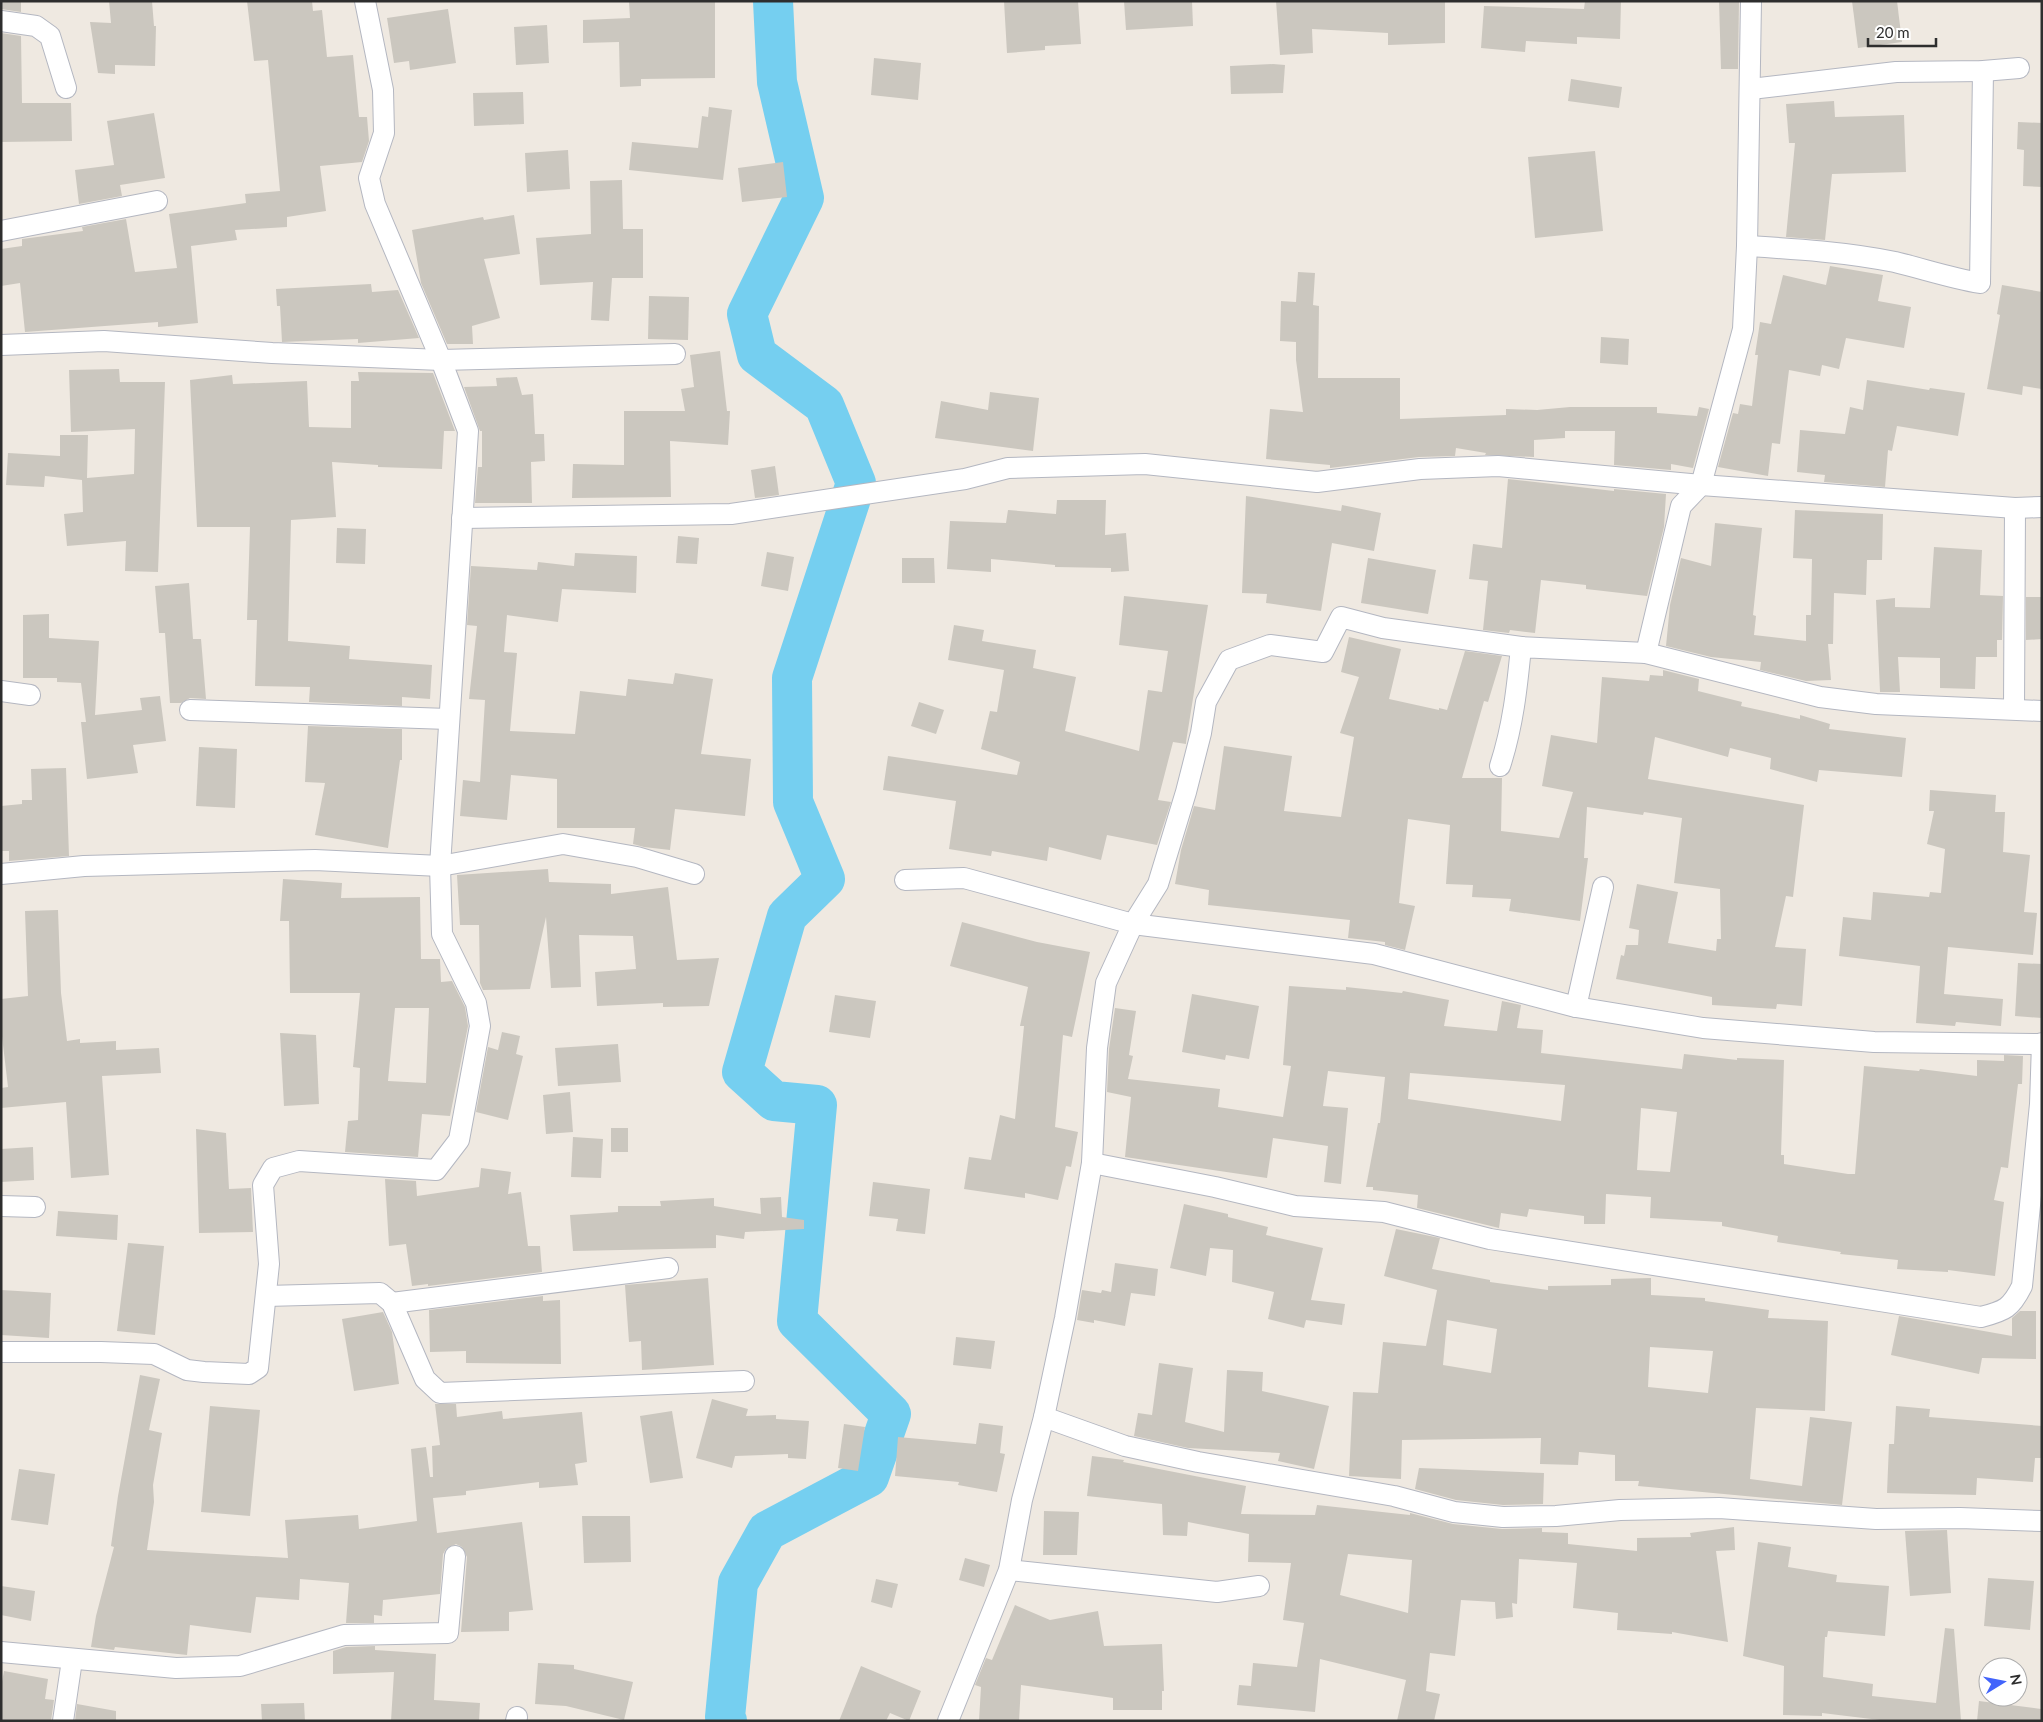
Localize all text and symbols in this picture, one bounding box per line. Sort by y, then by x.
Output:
scale bar [1868,15,1936,47]
text: 20 m [1876,23,1910,41]
north arrow [1978,1657,2028,1707]
text: N [2007,1673,2026,1686]

